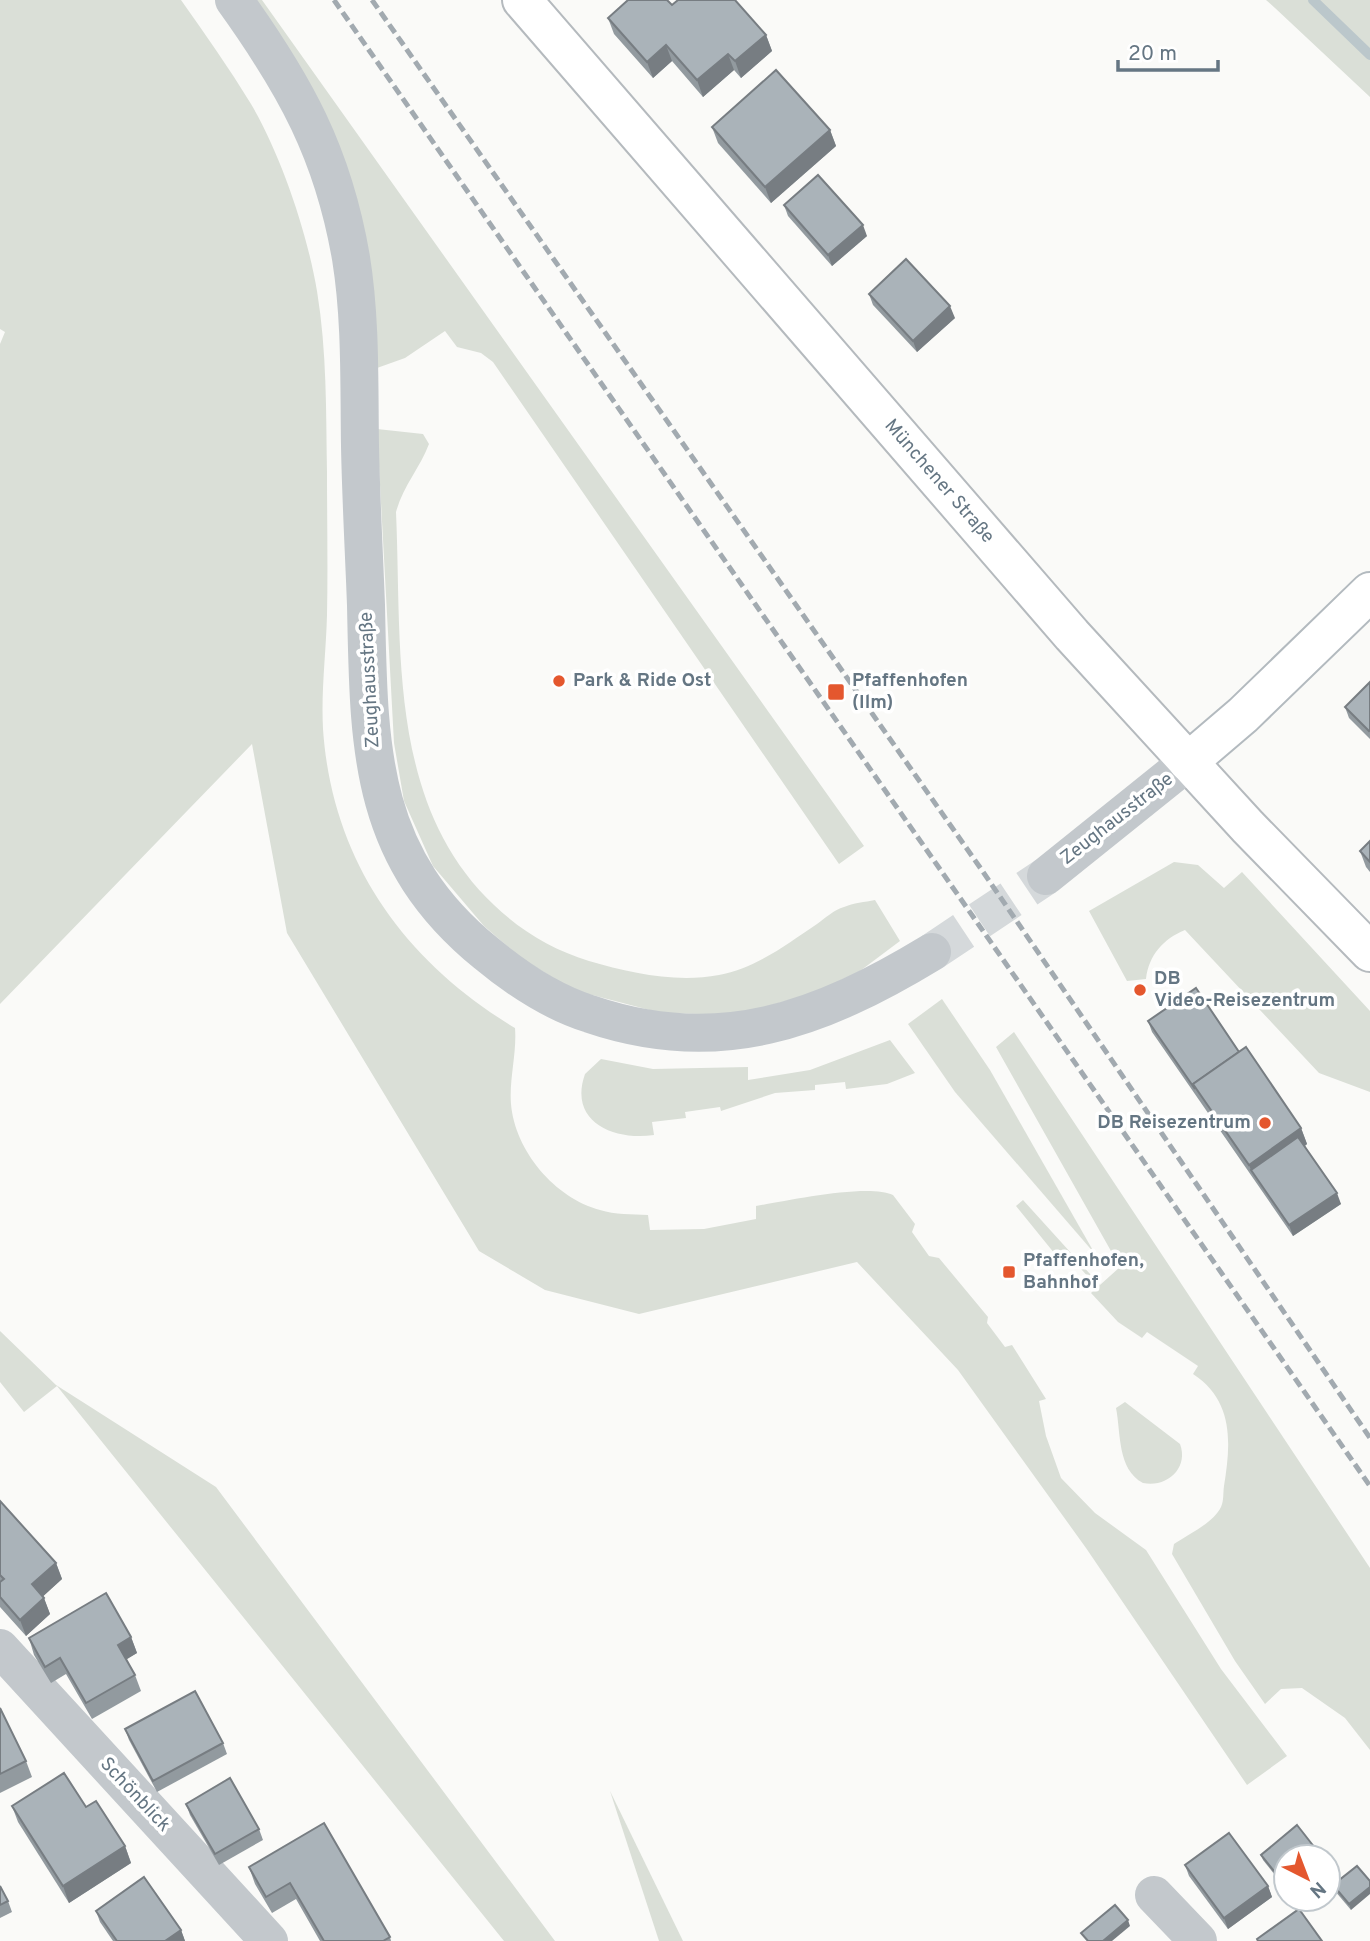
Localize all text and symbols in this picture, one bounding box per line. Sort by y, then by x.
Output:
scale bar [1118,28,1218,72]
text: 20 m [1128,41,1177,68]
street label: Münchener Straße [879,414,999,549]
street label: Zeughausstraße [354,611,386,749]
place label: Park & Ride Ost [573,669,711,693]
place label: Pfaffenhofen (Ilm) [852,669,968,715]
marker: Park & Ride Ost [551,673,567,689]
marker: Pfaffenhofen (Ilm) [826,682,846,702]
street label: Zeughausstraße [1056,767,1178,871]
place label: DB Video-Reisezentrum [1154,967,1335,1013]
marker: DB Video-Reisezentrum [1132,982,1148,998]
place label: DB Reisezentrum [1097,1111,1251,1135]
marker: DB Reisezentrum [1257,1115,1273,1131]
place label: Pfaffenhofen, Bahnhof [1023,1249,1144,1295]
marker: Pfaffenhofen, Bahnhof [1001,1264,1017,1280]
street label: Schönblick [94,1753,176,1837]
north arrow [1272,1843,1342,1913]
text: N [1304,1876,1330,1903]

